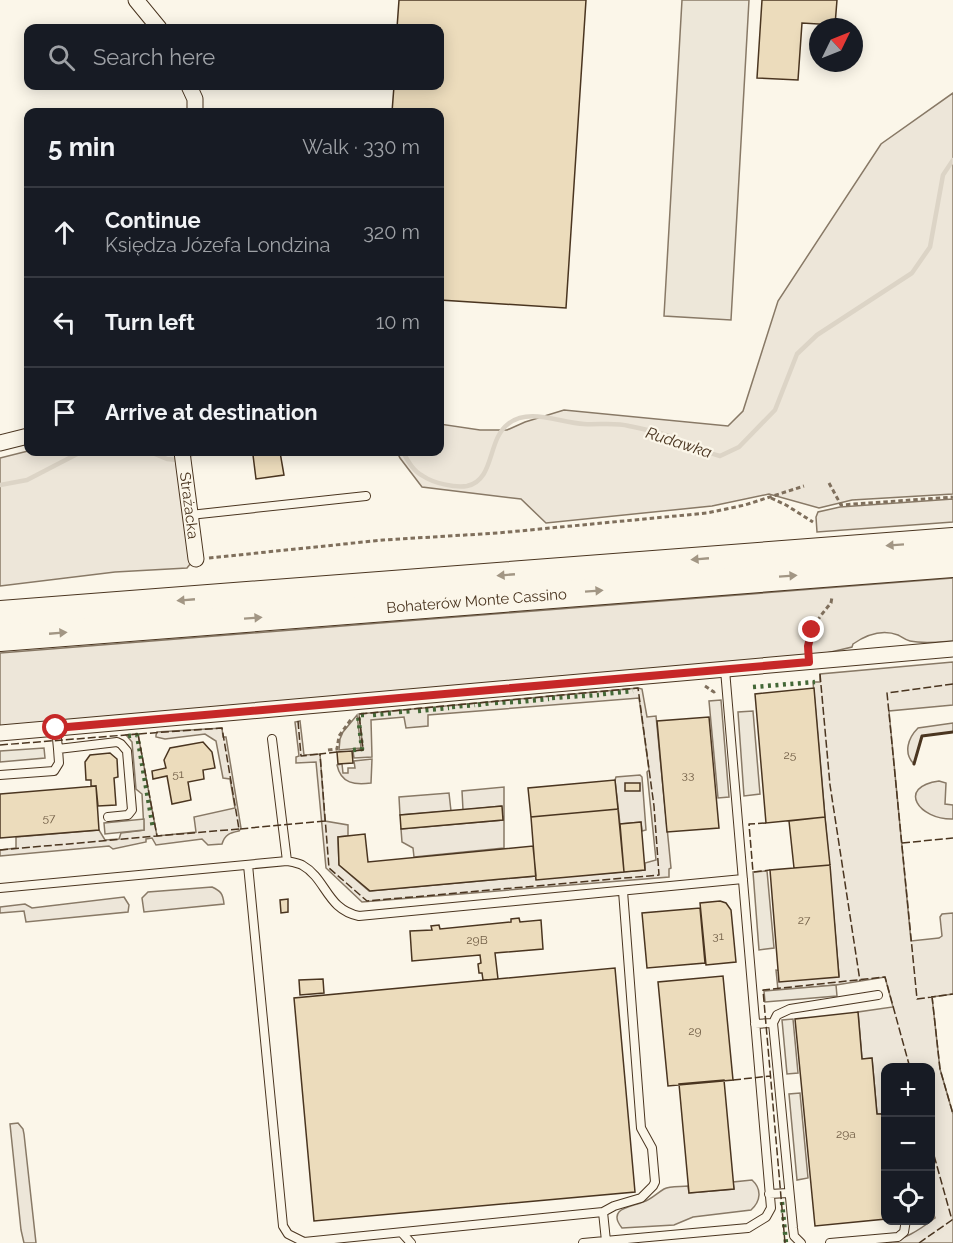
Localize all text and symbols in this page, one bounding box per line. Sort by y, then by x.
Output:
north arrow [809,18,863,72]
search box [24,24,444,90]
icon: search [45,41,78,74]
text: Search here [93,44,215,70]
text: 5 min [48,132,115,162]
text: Walk · 330 m [302,135,420,159]
text: Continue [105,207,201,233]
icon: ahead [48,216,81,249]
text: 320 m [363,220,420,244]
text: Księdza Józefa Londzina [105,233,330,257]
icon: left [48,306,81,339]
text: Turn left [105,309,195,335]
text: 10 m [376,310,420,334]
icon: arrive [48,396,81,429]
text: Arrive at destination [105,399,318,425]
water label: Rudawka [643,423,715,462]
street label: Strażacka [176,471,202,540]
one-way arrow [885,540,904,549]
one-way arrow [691,554,710,564]
one-way arrow [496,570,515,579]
one-way arrow [779,571,798,580]
street label: Bohaterów Monte Cassino [386,585,568,617]
one-way arrow [584,586,603,596]
one-way arrow [176,595,195,605]
one-way arrow [243,613,262,622]
route end [798,616,824,642]
one-way arrow [49,628,68,638]
route start [42,714,68,740]
house number: 25 [784,748,797,762]
house number: 51 [172,767,184,781]
house number: 33 [682,768,694,782]
house number: 57 [43,811,56,825]
house number: 27 [798,913,811,927]
house number: 31 [712,929,724,943]
house number: 29B [466,933,488,947]
house number: 29 [688,1024,702,1038]
map controls [881,1063,935,1225]
button: + [881,1063,935,1117]
button: − [881,1117,935,1171]
house number: 29a [836,1127,856,1141]
button: locate [881,1171,935,1225]

